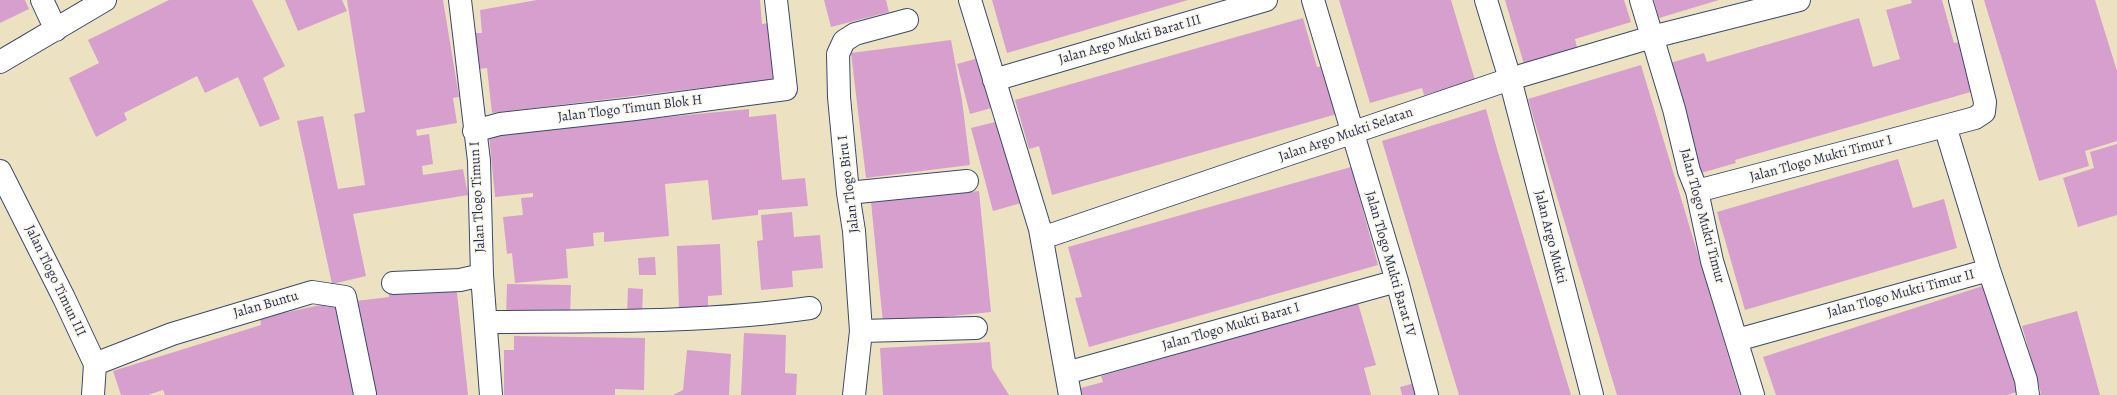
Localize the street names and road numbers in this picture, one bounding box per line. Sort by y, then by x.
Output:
street label: Jalan Argo Mukti Barat III [1057,12,1203,68]
street label: Jalan Tlogo Timun Blok H [557,92,703,126]
street label: Jalan Argo Mukti Selatan [1277,104,1415,166]
street label: Jalan Tlogo Mukti Timur I [1748,132,1894,186]
street label: Jalan Tlogo Biru I [835,134,863,234]
street label: Jalan Tlogo Timun I [467,141,489,253]
street label: Jalan Tlogo Mukti Timur [1676,147,1728,285]
street label: Jalan Tlogo Mukti Barat IV [1361,189,1419,339]
street label: Jalan Argo Mukti [1530,189,1570,285]
street label: Jalan Tlogo Timun III [21,223,89,339]
street label: Jalan Tlogo Mukti Timur II [1826,266,1976,322]
street label: Jalan Buntu [232,288,300,322]
street label: Jalan Tlogo Mukti Barat I [1160,299,1302,355]

